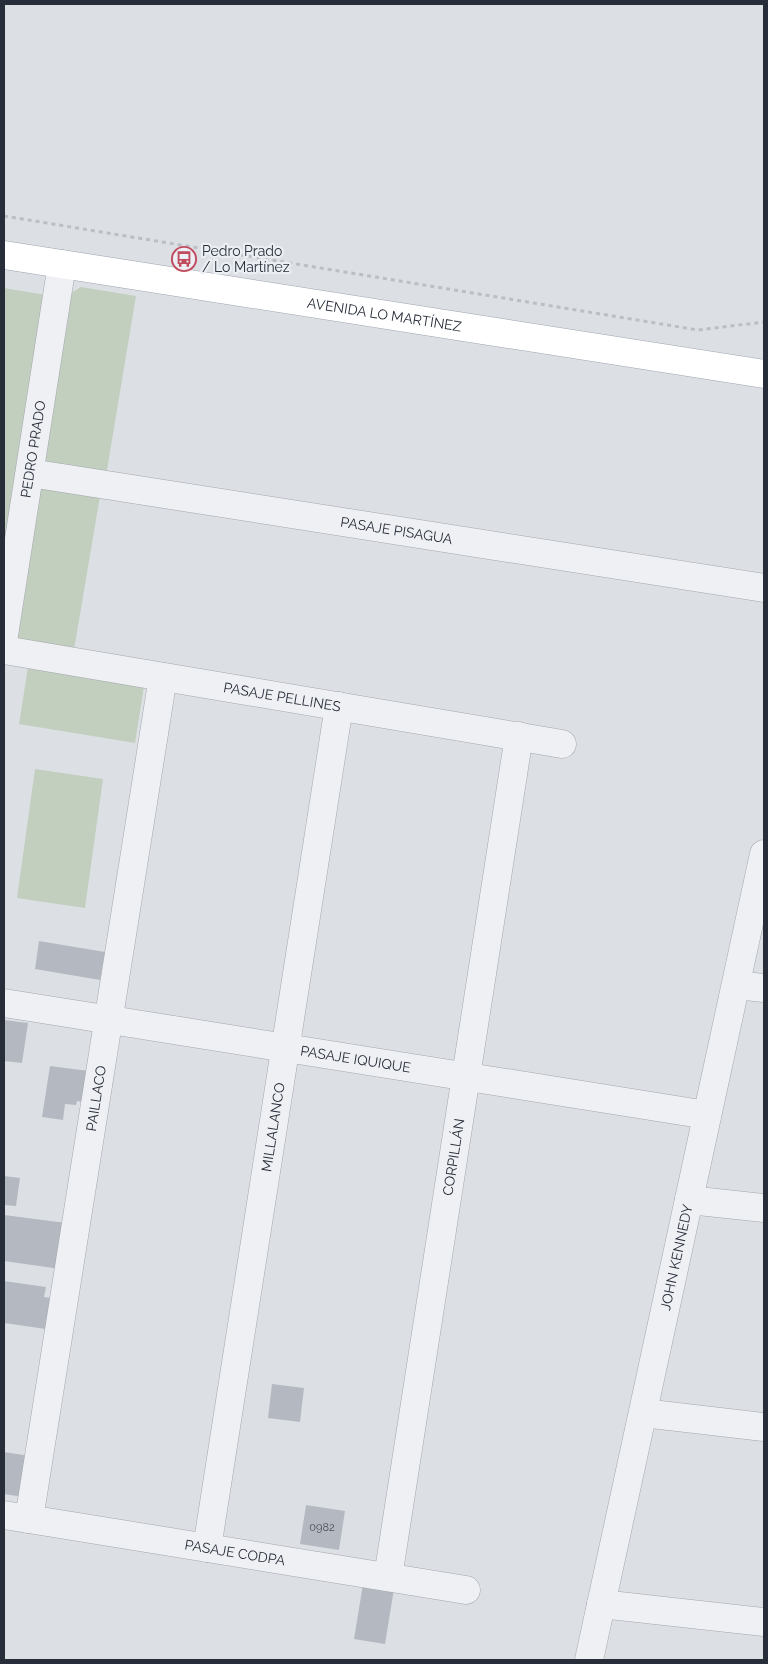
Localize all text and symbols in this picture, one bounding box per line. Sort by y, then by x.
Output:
place label: Pedro Prado / Lo Martínez [202,243,290,275]
bus stop icon: Pedro Prado / Lo Martínez [171,246,197,272]
street label: AVENIDA LO MARTÍNEZ [306,295,463,335]
street label: PEDRO PRADO [18,399,49,499]
street label: PASAJE PISAGUA [339,514,454,547]
street label: PASAJE PELLINES [222,679,343,715]
street label: PASAJE IQUIQUE [299,1042,412,1076]
street label: PAILLACO [83,1064,109,1132]
street label: MILLALANCO [258,1081,288,1173]
street label: CORPILLÁN [440,1117,467,1197]
street label: JOHN KENNEDY [657,1203,696,1312]
house number: 0982 [309,1521,335,1534]
street label: PASAJE CODPA [184,1536,287,1569]

